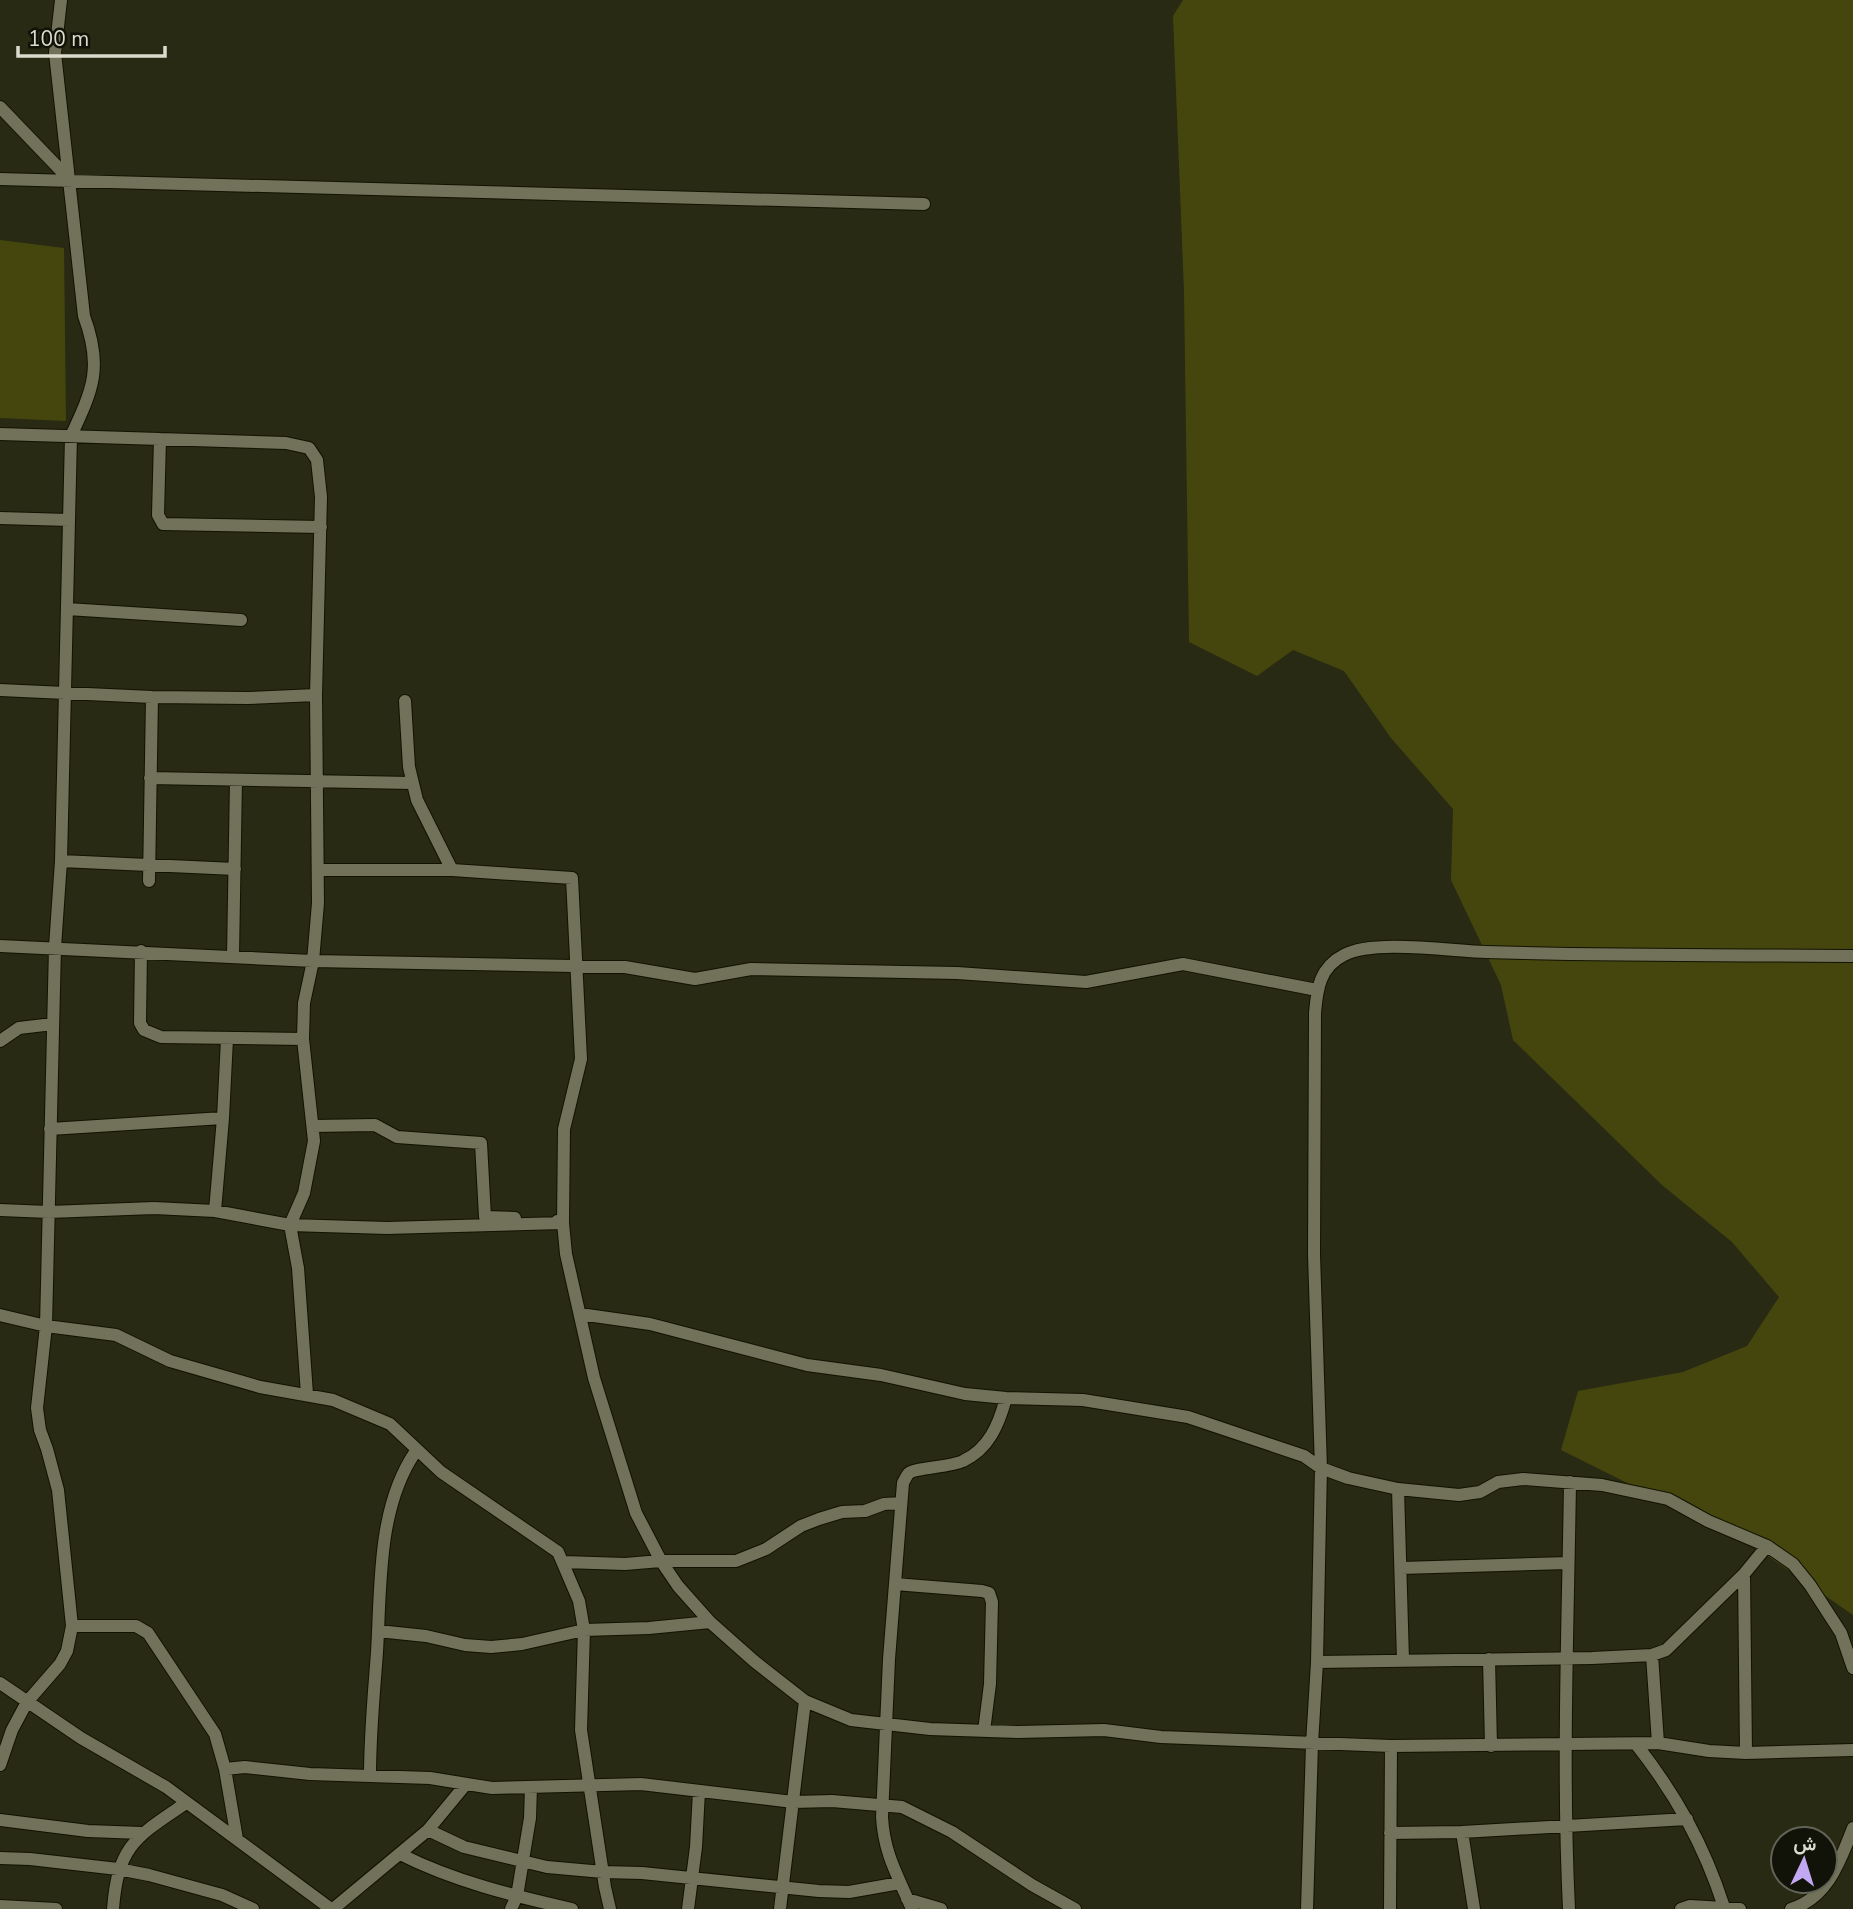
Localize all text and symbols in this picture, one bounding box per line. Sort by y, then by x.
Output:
scale bar [18,14,164,58]
text: 100 m [28,25,89,53]
north arrow [1769,1825,1839,1895]
text: ش [1793,1830,1818,1858]

